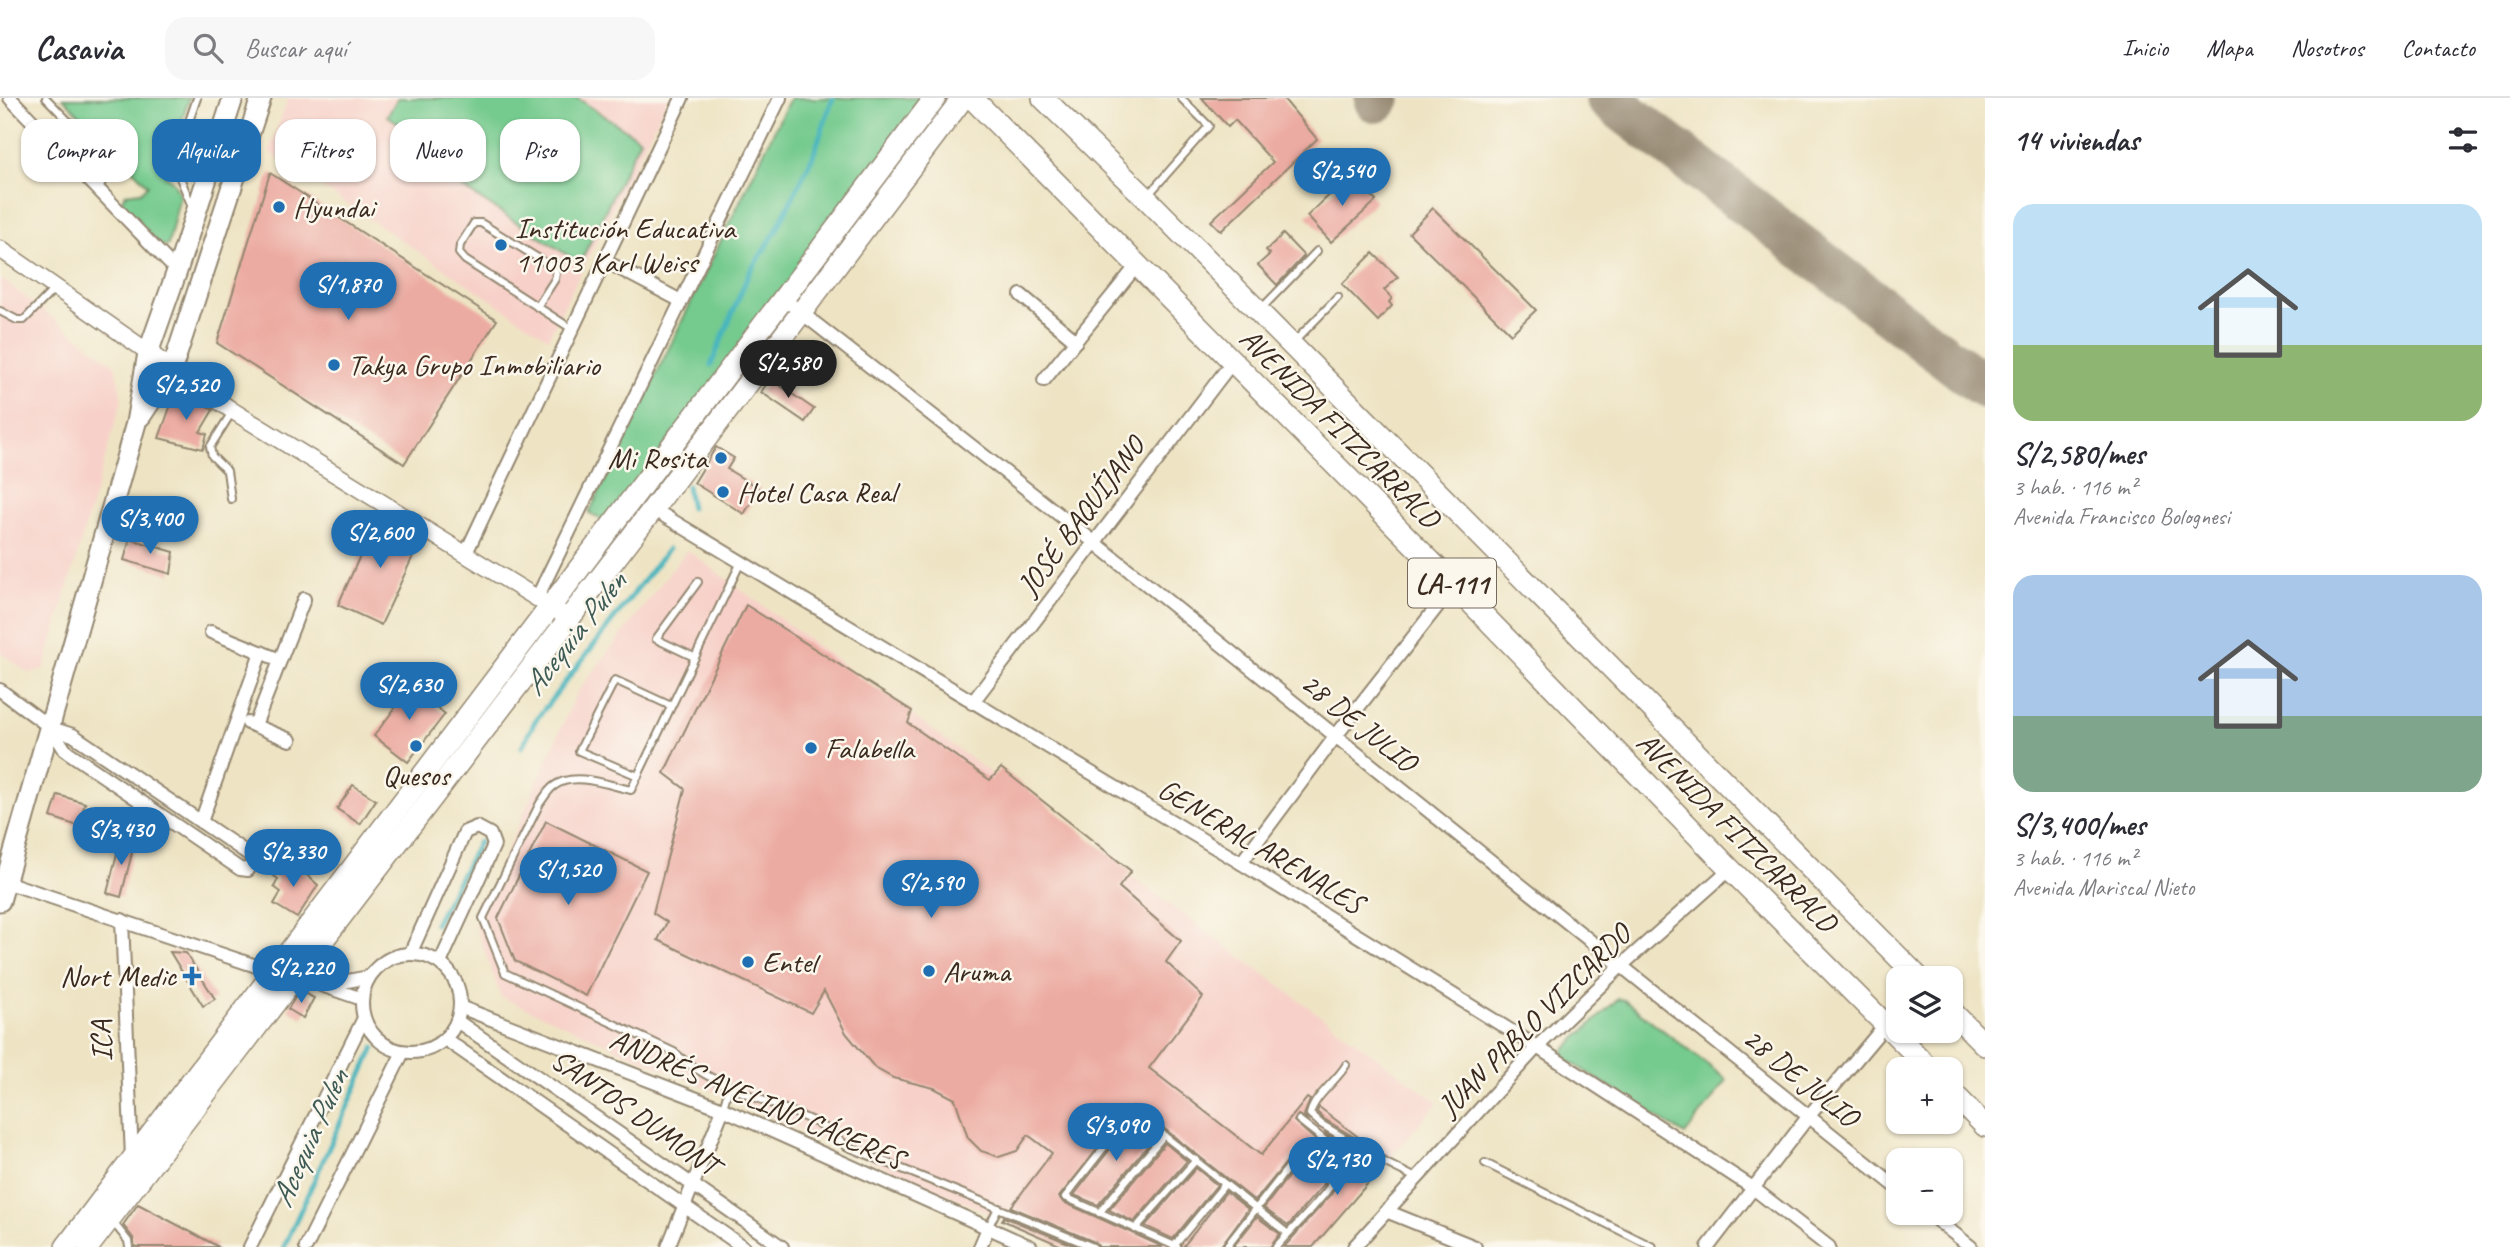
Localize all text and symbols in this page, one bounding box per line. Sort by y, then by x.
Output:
search box [165,17,655,80]
text: Casavia [35,27,123,69]
icon: search [189,29,227,67]
text: Buscar aquí [245,32,347,65]
text: Inicio [2122,33,2168,63]
text: Mapa [2206,33,2253,63]
text: Nosotros [2291,33,2363,63]
text: Contacto [2401,33,2475,63]
chip: Comprar [21,119,138,182]
chip: Alquilar [152,119,261,182]
chip: Filtros [275,119,376,182]
chip: Nuevo [390,119,486,182]
chip: Piso [500,119,580,182]
text: 14 viviendas [2013,121,2139,159]
icon: filters [2444,121,2482,159]
pin: S/2,540 [1277,148,1407,208]
text: S/2,540 [1310,156,1374,185]
place label: Hyundai [293,188,378,226]
marker: Hyundai [271,199,287,215]
place label: Institución Educativa 11003 Karl Weiss [515,209,737,281]
marker: Institución Educativa 11003 Karl Weiss [493,237,509,253]
icon: home [2185,250,2311,376]
pin: S/1,870 [283,262,413,322]
text: S/1,870 [316,270,380,299]
street label: AVENIDA FITZCARRALD [1232,320,1450,538]
pin: S/2,580 [723,341,853,400]
place label: Takya Grupo Inmobiliario [348,346,601,384]
text: S/2,580 [756,348,820,377]
marker: Takya Grupo Inmobiliario [326,357,342,373]
pin: S/2,520 [121,362,251,422]
text: S/2,520 [154,370,218,399]
street label: JOSÉ BAQUÍJANO [1008,427,1155,605]
text: S/2,580/mes [2013,435,2145,473]
place label: Mi Rosita [608,439,709,477]
marker: Mi Rosita [713,450,729,466]
place label: Hotel Casa Real [737,473,901,511]
text: 3 hab. · 116 m² [2013,473,2137,502]
marker: Hotel Casa Real [715,484,731,500]
pin: S/3,400 [85,496,215,556]
text: Avenida Francisco Bolognesi [2013,502,2230,531]
text: S/3,400 [118,504,182,533]
pin: S/2,600 [315,510,445,570]
text: S/2,600 [347,518,413,547]
road number: LA-111 [1408,559,1496,608]
water label: Acequia Pulen [513,561,637,703]
icon: home [2185,621,2311,747]
pin: S/2,630 [344,662,474,722]
street label: 28 DE JULIO [1293,664,1427,782]
text: S/2,630 [376,670,442,699]
street label: AVENIDA FITZCARRALD [1629,724,1847,942]
place label: Falabella [825,729,916,767]
marker: Quesos [408,738,424,754]
marker: Falabella [803,740,819,756]
place label: Quesos [383,756,452,794]
street label: GENERAL ARENALES [1151,770,1374,924]
text: S/3,400/mes [2013,806,2145,844]
pin: S/3,430 [56,808,186,867]
text: S/3,430 [89,815,153,844]
pin: S/2,330 [228,830,358,889]
text: S/2,330 [261,837,325,866]
text: 3 hab. · 116 m² [2013,844,2137,873]
pin: S/1,520 [503,848,633,907]
text: S/1,520 [536,855,600,884]
pin: S/2,590 [866,860,996,920]
text: S/2,590 [899,868,963,897]
text: Avenida Mariscal Nieto [2013,873,2194,902]
street label: JUAN PABLO VIZCARDO [1428,913,1641,1126]
place label: Entel [762,943,821,981]
pin: S/2,220 [236,946,366,1005]
place label: Aruma [943,952,1012,990]
text: S/2,220 [269,953,333,982]
marker: Entel [740,954,756,970]
place label: Nort Medic [60,957,177,995]
marker: Aruma [921,963,937,979]
marker: Nort Medic [182,966,202,986]
map controls [1886,966,1963,1225]
button: layers [1886,966,1963,1043]
street label: ICA [81,1019,121,1062]
street label: 28 DE JULIO [1735,1019,1869,1137]
street label: ANDRÉS AVELINO CÁCERES [604,1020,914,1180]
street label: SANTOS DUMONT [544,1040,732,1188]
button: + [1886,1057,1963,1134]
water label: Acequia Pulen [261,1061,359,1213]
pin: S/3,090 [1051,1104,1181,1163]
text: S/3,090 [1084,1111,1148,1140]
pin: S/2,130 [1272,1138,1402,1197]
text: S/2,130 [1305,1145,1369,1174]
button: − [1886,1148,1963,1225]

